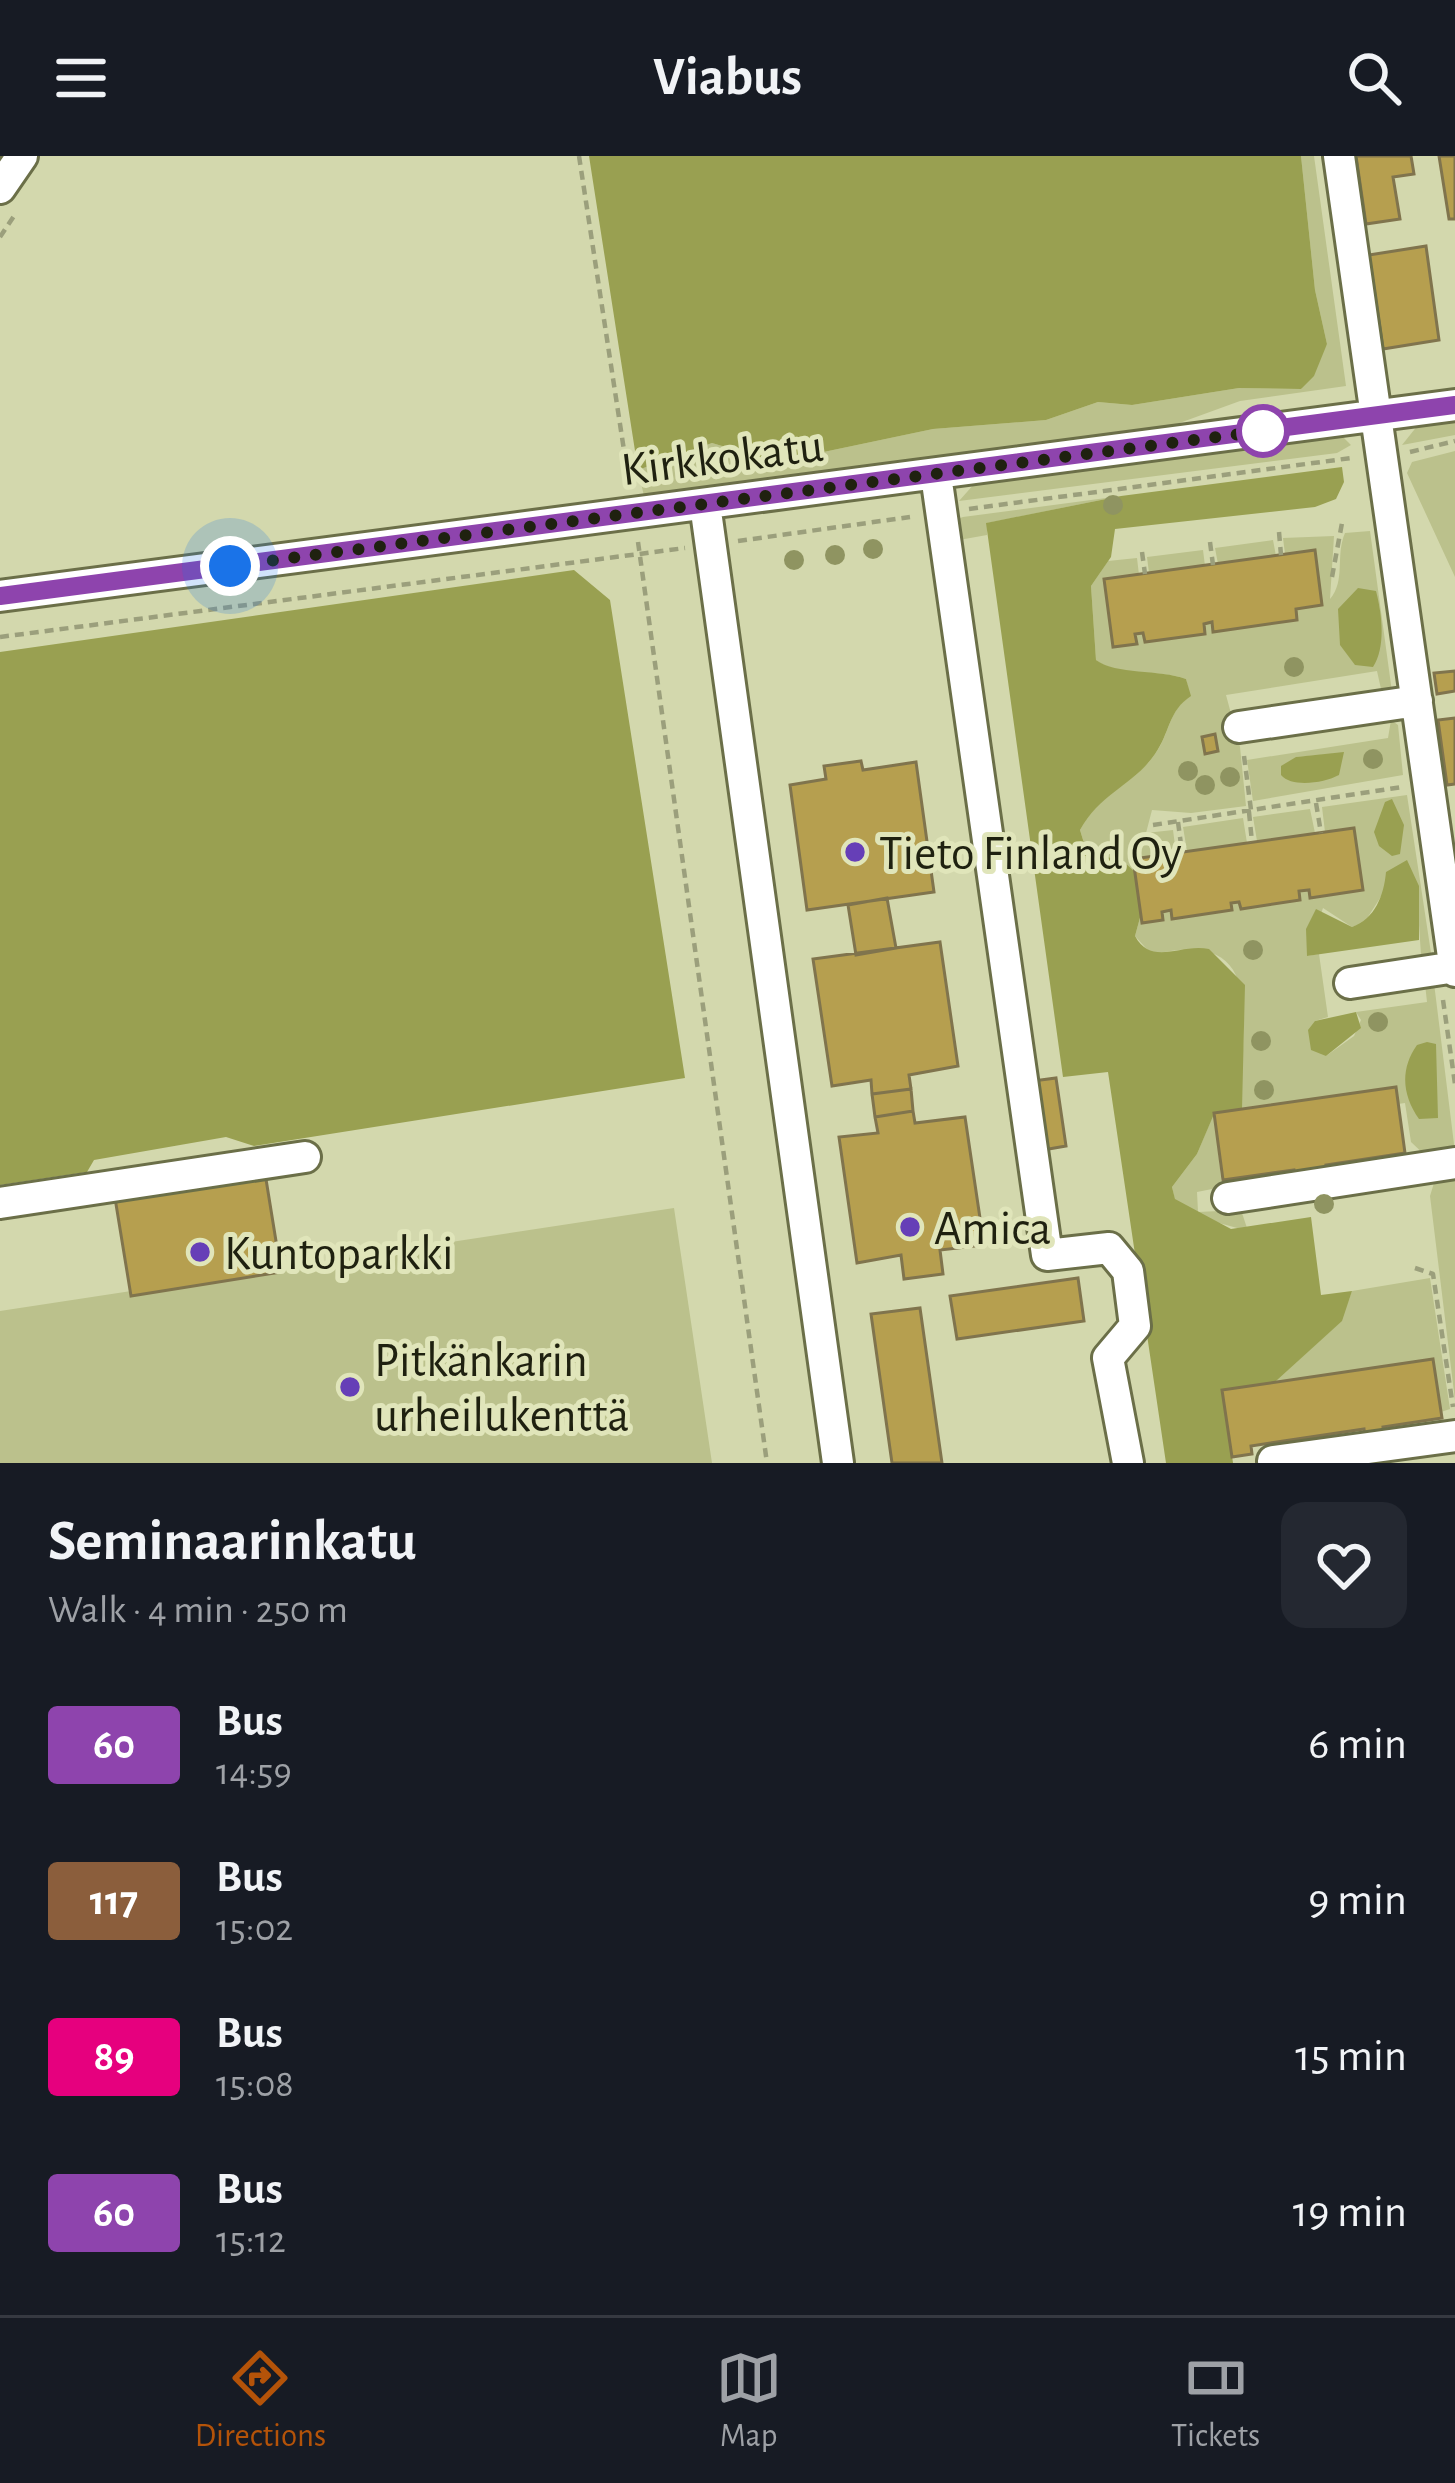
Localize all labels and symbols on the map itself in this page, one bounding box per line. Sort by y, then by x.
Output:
unlabelled marker [1238,406,1288,456]
street label: Kirkkokatu [619,423,826,495]
your location [200,536,260,596]
place label: Tieto Finland Oy [879,831,1182,879]
marker: Tieto Finland Oy [842,839,868,865]
place label: Amica [934,1206,1051,1254]
marker: Amica [897,1214,923,1240]
place label: Kuntoparkki [224,1231,454,1279]
marker: Kuntoparkki [187,1239,213,1265]
place label: Pitkänkarin urheilukenttä [374,1338,629,1441]
marker: Pitkänkarin urheilukenttä [337,1374,363,1400]

